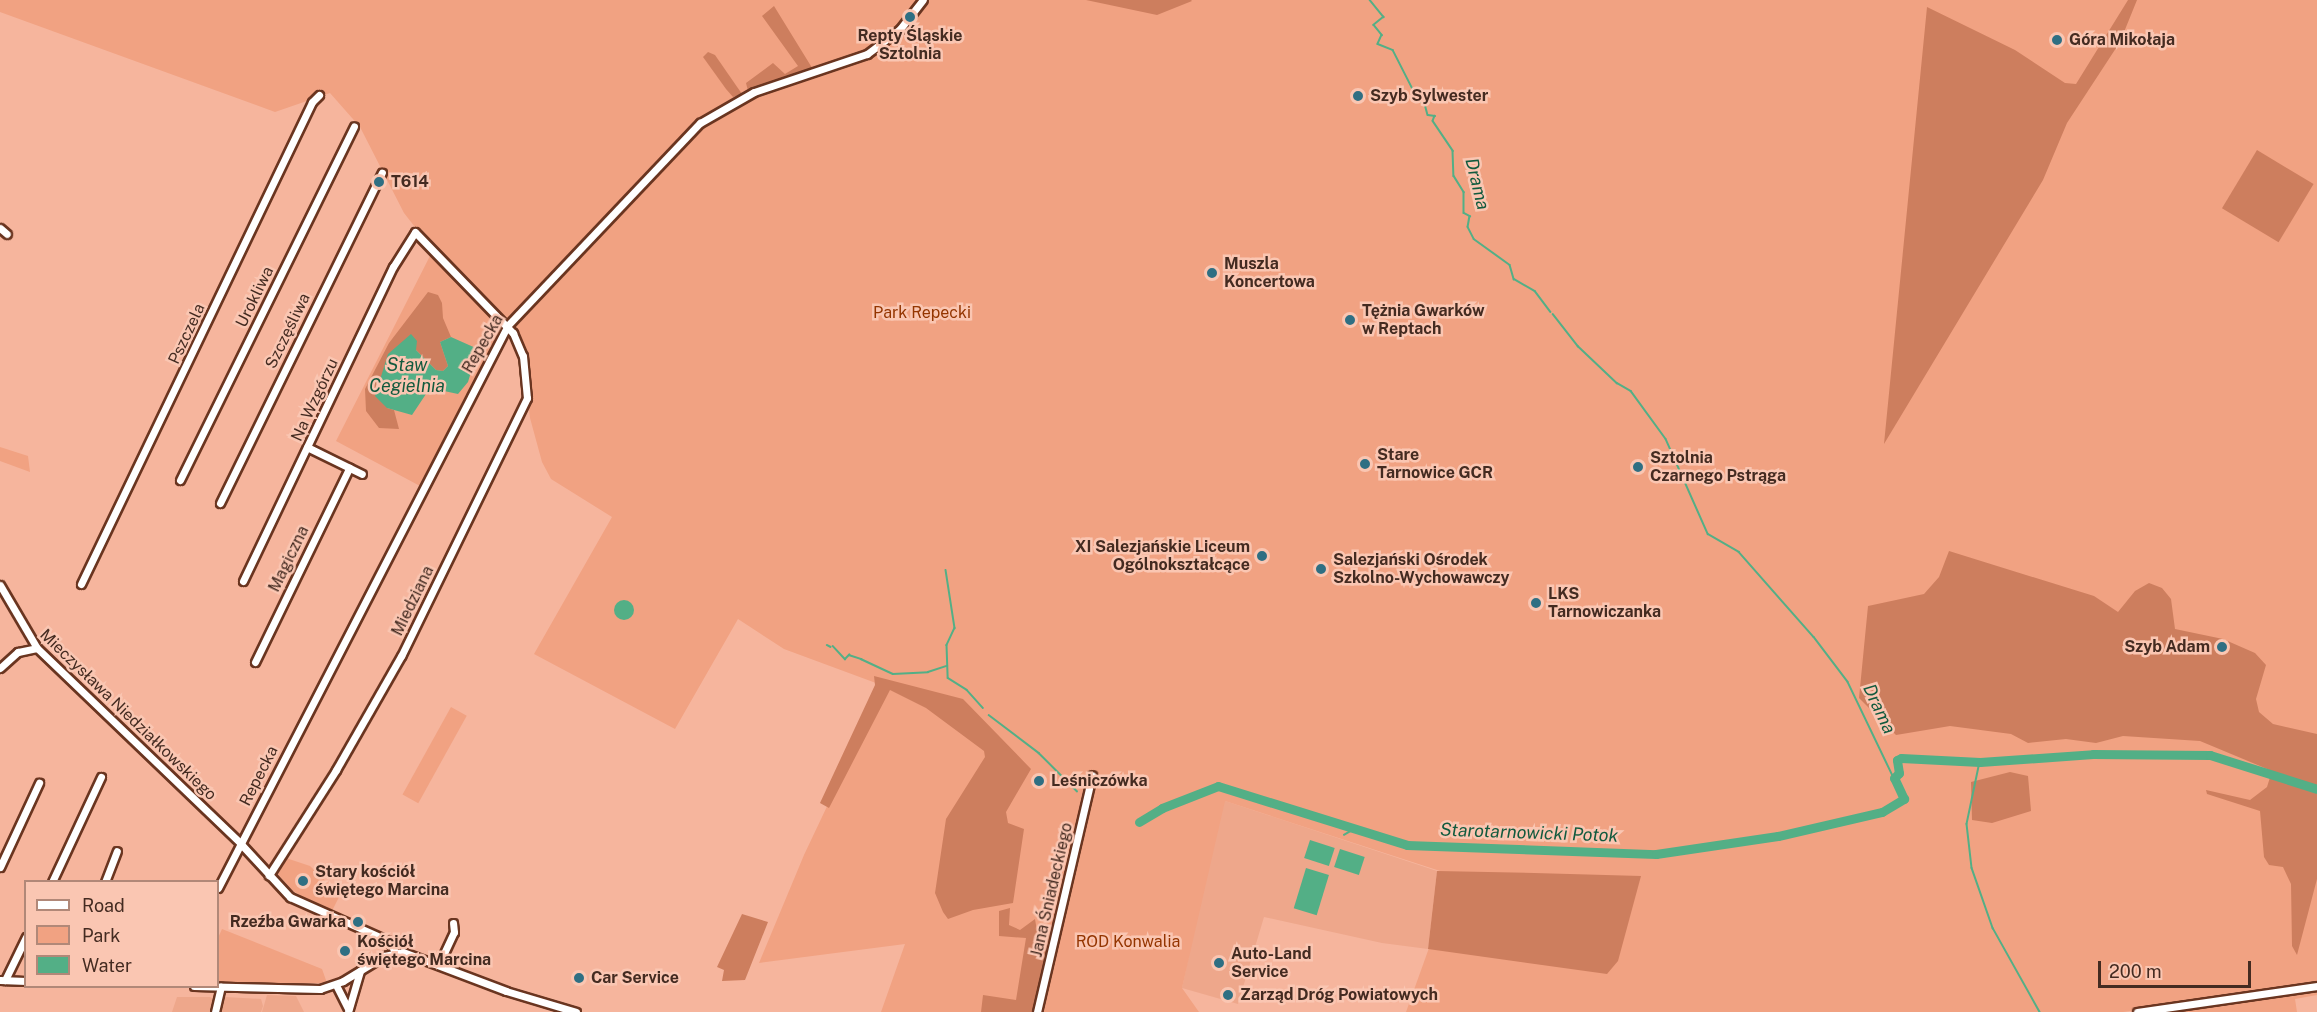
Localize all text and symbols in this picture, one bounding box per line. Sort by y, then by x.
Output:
marker: Repty Śląskie Sztolnia [903,10,917,24]
place label: Repty Śląskie Sztolnia [857,26,963,64]
place label: Góra Mikołaja [2069,30,2175,50]
marker: Góra Mikołaja [2050,33,2064,47]
place label: Szyb Sylwester [1370,86,1488,106]
marker: Szyb Sylwester [1351,89,1365,103]
water label: Drama [1460,156,1494,212]
place label: T614 [391,172,429,192]
marker: T614 [372,175,386,189]
place label: Muszla Koncertowa [1224,254,1315,292]
street label: Urokliwa [232,263,278,331]
marker: Muszla Koncertowa [1205,266,1219,280]
street label: Szczęśliwa [262,290,314,372]
street label: Pszczela [165,301,209,367]
place label: Tężnia Gwarków w Reptach [1362,301,1485,339]
park label: Park Repecki [873,303,971,323]
street label: Repecka [459,311,507,377]
marker: Tężnia Gwarków w Reptach [1343,313,1357,327]
street label: Na Wzgórzu [287,355,343,445]
water label: Staw Cegielnia [369,355,445,398]
place label: Stare Tarnowice GCR [1377,445,1493,483]
place label: Sztolnia Czarnego Pstrąga [1650,448,1786,486]
marker: Stare Tarnowice GCR [1358,457,1372,471]
marker: Sztolnia Czarnego Pstrąga [1631,460,1645,474]
street label: Magiczna [265,523,313,595]
place label: XI Salezjańskie Liceum Ogólnokształcące [1075,537,1250,575]
marker: XI Salezjańskie Liceum Ogólnokształcące [1255,549,1269,563]
place label: Salezjański Ośrodek Szkolno-Wychowawczy [1333,550,1510,588]
marker: Salezjański Ośrodek Szkolno-Wychowawczy [1314,562,1328,576]
street label: Miedziana [388,563,438,639]
place label: LKS Tarnowiczanka [1548,584,1661,622]
marker: LKS Tarnowiczanka [1529,596,1543,610]
street label: Mieczysława Niedziałkowskiego [36,625,220,805]
place label: Szyb Adam [2124,637,2210,657]
marker: Szyb Adam [2215,640,2229,654]
water label: Drama [1858,681,1900,737]
street label: Repecka [236,743,282,809]
place label: Leśniczówka [1051,771,1148,791]
marker: Leśniczówka [1032,774,1046,788]
water label: Starotarnowicki Potok [1439,819,1619,847]
street label: Jana Śniadeckiego [1027,821,1077,959]
place label: Stary kościół świętego Marcina [315,862,449,900]
marker: Stary kościół świętego Marcina [296,874,310,888]
legend [24,880,219,988]
text: Road [82,895,125,916]
place label: Rzeźba Gwarka [230,912,346,932]
marker: Rzeźba Gwarka [351,915,365,929]
text: Park [82,925,120,946]
place label: Kościół świętego Marcina [357,932,491,970]
park label: ROD Konwalia [1076,932,1180,952]
marker: Kościół świętego Marcina [338,944,352,958]
place label: Auto-Land Service [1231,944,1311,982]
scale bar [2101,949,2254,987]
text: Water [82,955,132,976]
marker: Auto-Land Service [1212,956,1226,970]
text: 200 m [2109,961,2162,982]
place label: Car Service [591,968,679,988]
marker: Car Service [572,971,586,985]
place label: Zarząd Dróg Powiatowych [1240,985,1438,1005]
marker: Zarząd Dróg Powiatowych [1221,988,1235,1002]

